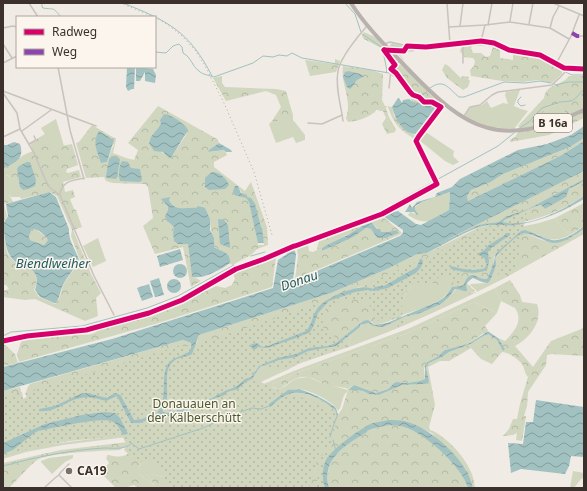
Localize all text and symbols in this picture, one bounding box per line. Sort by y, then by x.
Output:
legend [16,16,156,68]
text: Radweg [52,23,97,40]
text: Weg [52,43,77,60]
road number: B 16a [534,114,572,132]
water label: Biendlweiher [16,254,91,272]
water label: Donau [278,265,321,295]
park label: Donauauen an der Kälberschütt [147,395,241,426]
place label: CA19 [77,462,107,479]
marker: CA19 [64,466,74,476]

